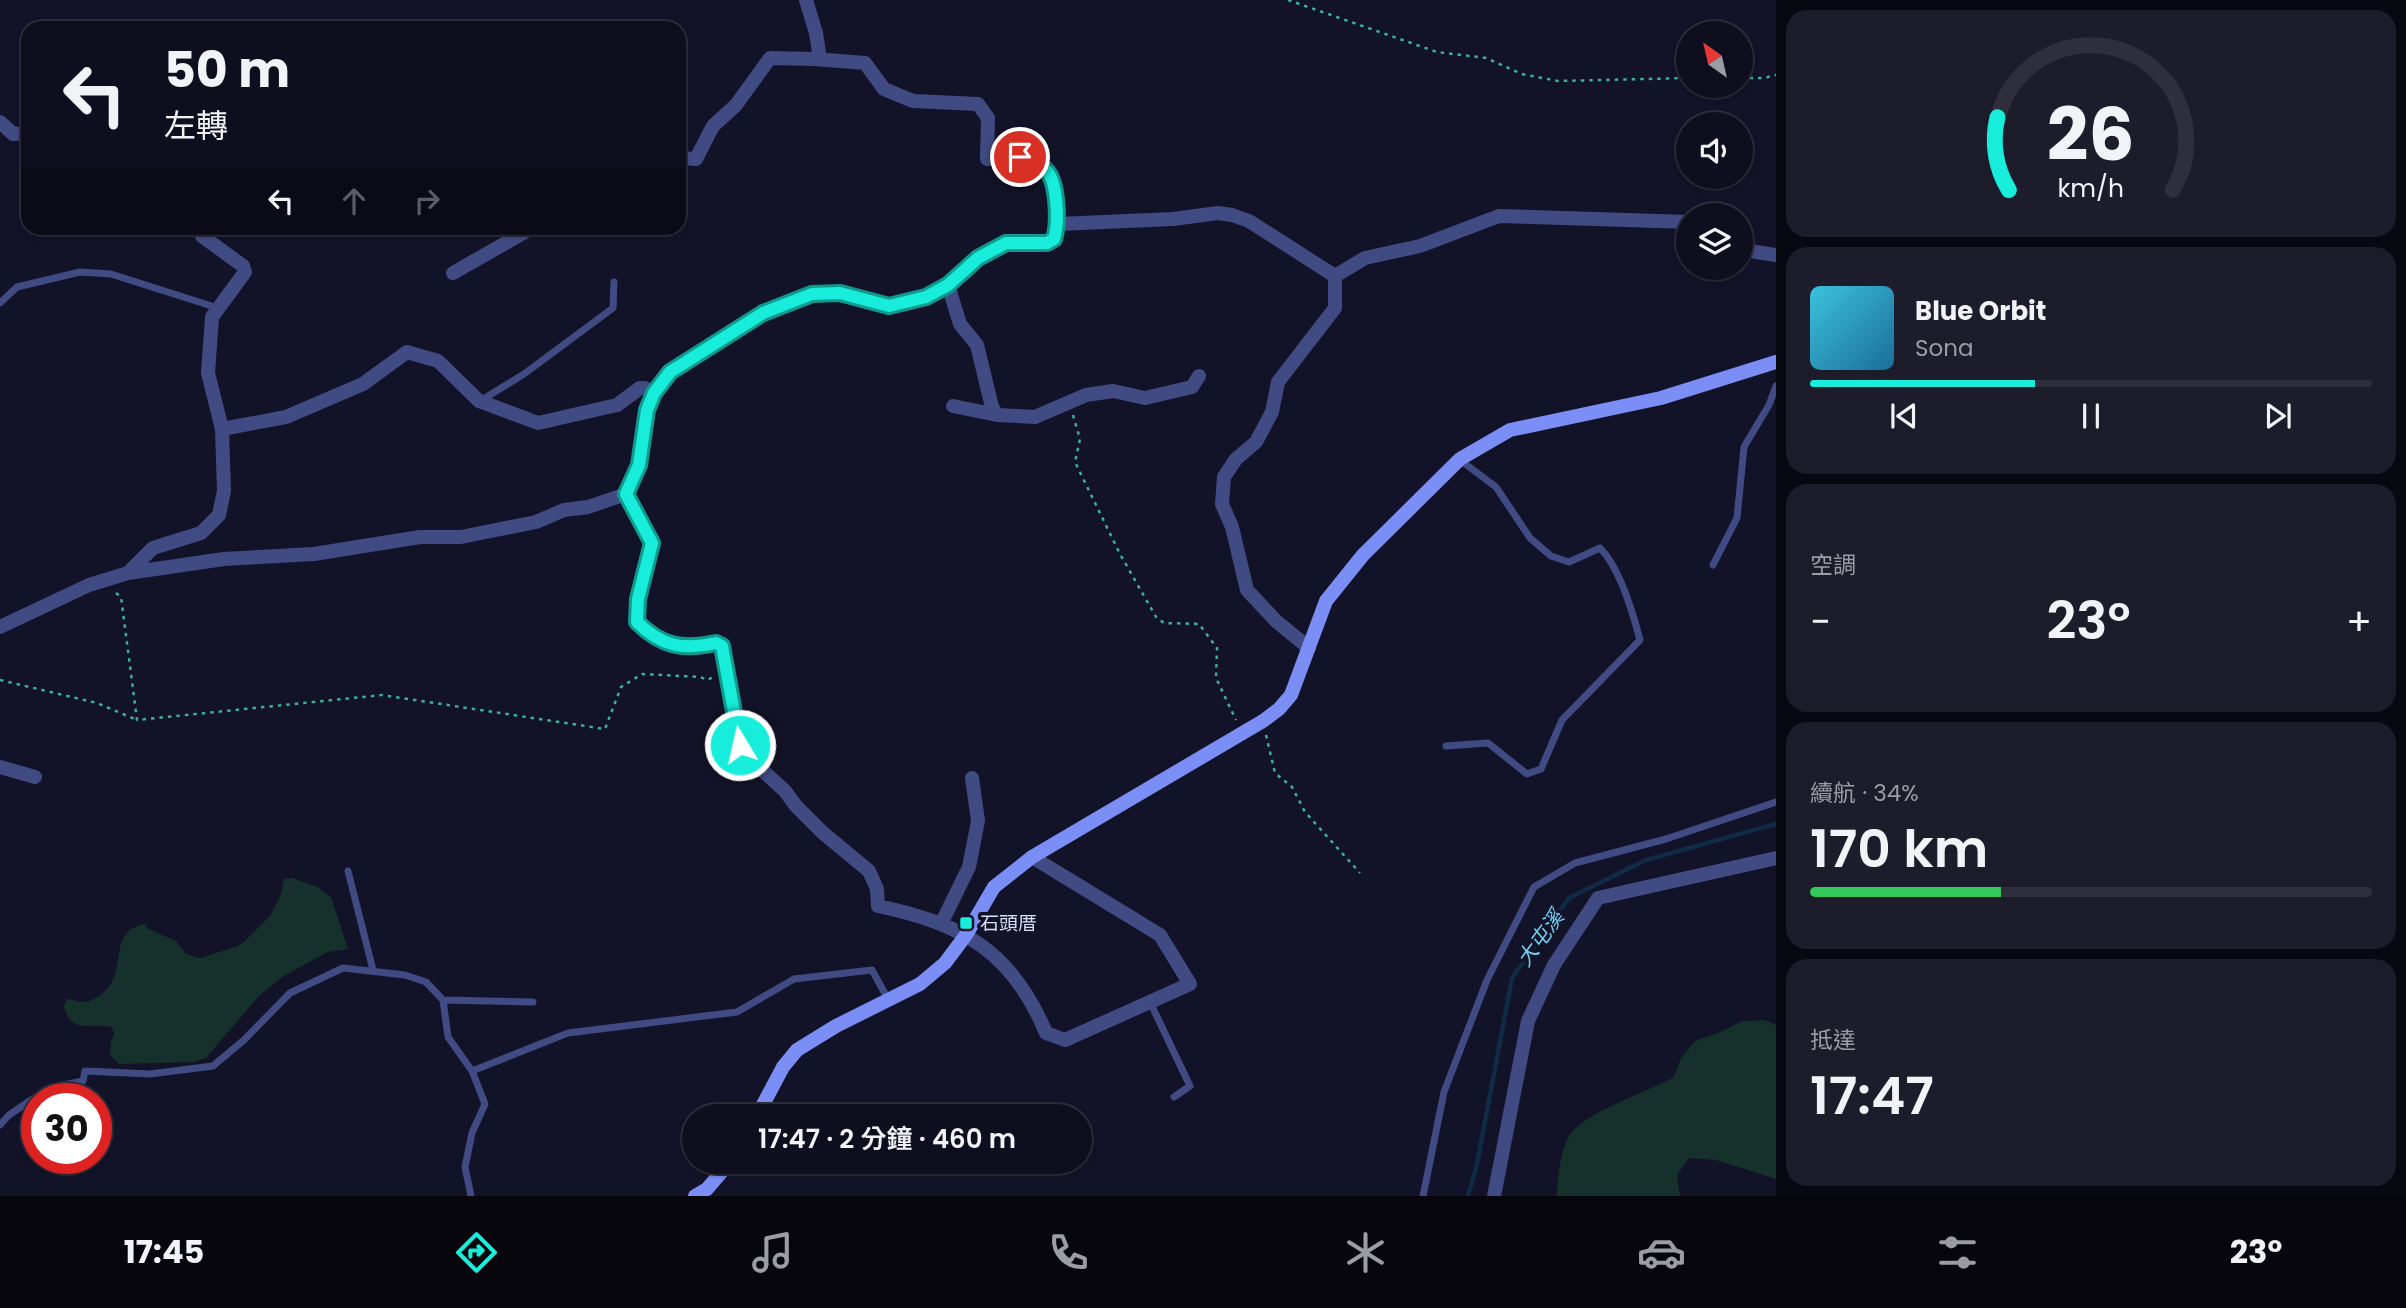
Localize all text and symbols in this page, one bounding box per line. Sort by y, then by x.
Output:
north arrow [1676,21,1754,98]
map controls [1676,21,1753,280]
text: 50 m [164,36,290,104]
icon: left [49,49,140,140]
text: 26 [2047,84,2135,185]
text: 左轉 [164,103,228,148]
button: sound [1676,112,1753,189]
pin [990,127,1050,187]
icon: arrive [1001,138,1039,176]
text: km/h [2058,170,2124,205]
icon: left [262,182,300,220]
icon: ahead [335,182,373,220]
icon: right [408,182,446,220]
button: layers [1676,203,1753,280]
text: Blue Orbit [1915,293,2046,329]
text: Sona [1915,332,1974,364]
icon: previous [1885,397,1923,435]
icon: pause [2072,397,2110,435]
icon: next [2259,397,2297,435]
text: 空調 [1810,549,1856,581]
text: 23° [2046,584,2131,657]
text: − [1810,595,1831,648]
text: + [2346,595,2372,648]
position arrow [703,708,777,782]
text: 續航 · 34% [1810,777,1919,809]
text: 170 km [1810,812,1988,885]
water label: 大屯溪 [1510,902,1572,972]
place label: 石頭厝 [980,910,1037,937]
marker: 石頭厝 [958,915,974,931]
text: 抵達 [1810,1024,1856,1056]
text: 17:47 [1810,1059,1934,1132]
speed limit sign: 30 [21,1083,112,1174]
text: 17:47 · 2 分鐘 · 460 m [758,1121,1016,1157]
icon: directions [452,1228,501,1277]
icon: music [748,1228,797,1277]
icon: phone [1044,1228,1093,1277]
icon: climate [1341,1228,1390,1277]
icon: car [1637,1228,1686,1277]
icon: filters [1933,1228,1982,1277]
text: 17:45 [124,1229,204,1274]
text: 23° [2230,1229,2282,1274]

